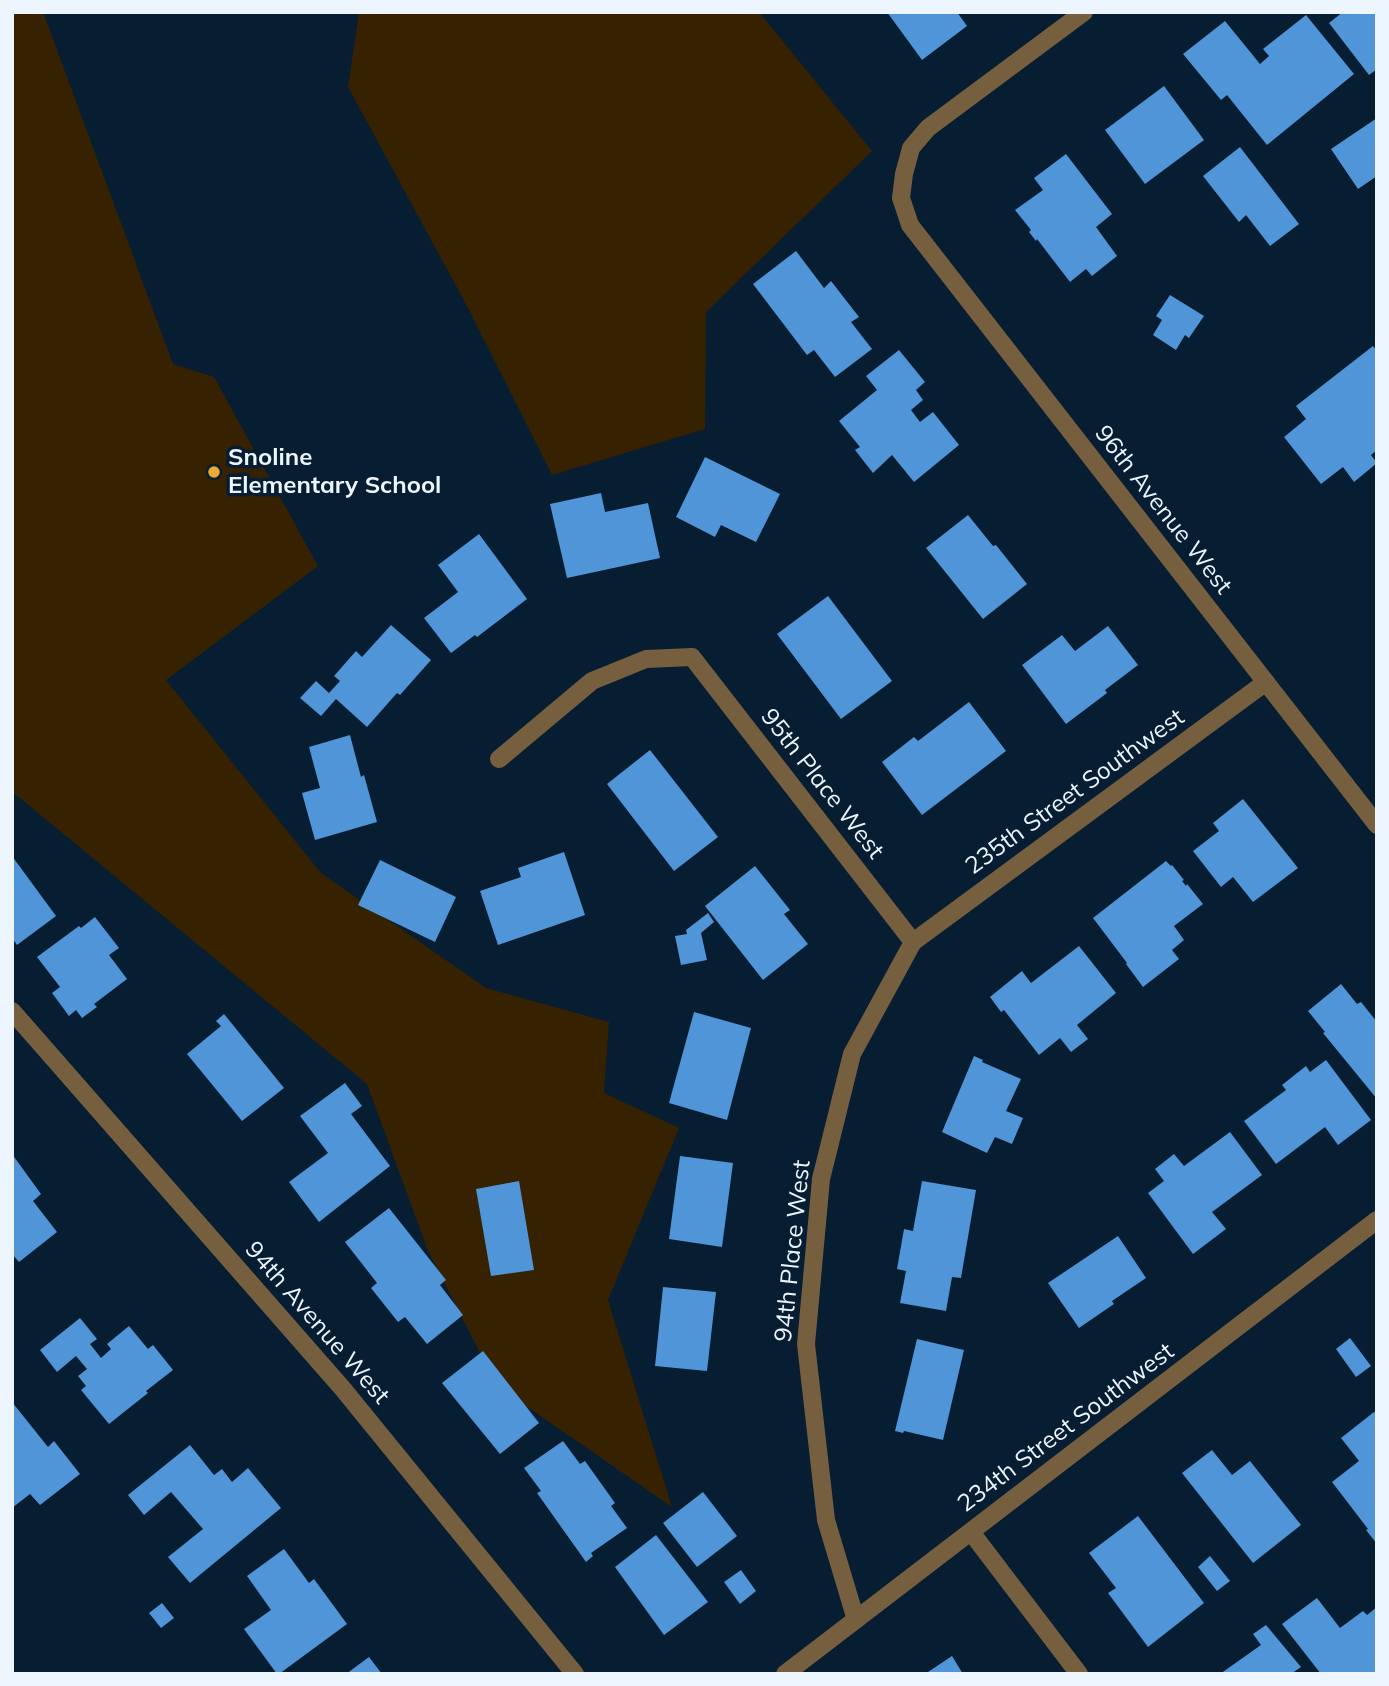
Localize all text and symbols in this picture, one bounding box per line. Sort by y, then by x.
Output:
street label: 96th Avenue West [1088,420,1238,600]
place label: Snoline Elementary School [228,444,441,500]
marker: Snoline Elementary School [206,464,222,480]
street label: 95th Place West [754,703,890,865]
street label: 235th Street Southwest [960,703,1190,881]
street label: 94th Place West [769,1159,817,1343]
street label: 94th Avenue West [239,1236,395,1410]
street label: 234th Street Southwest [952,1337,1180,1519]

